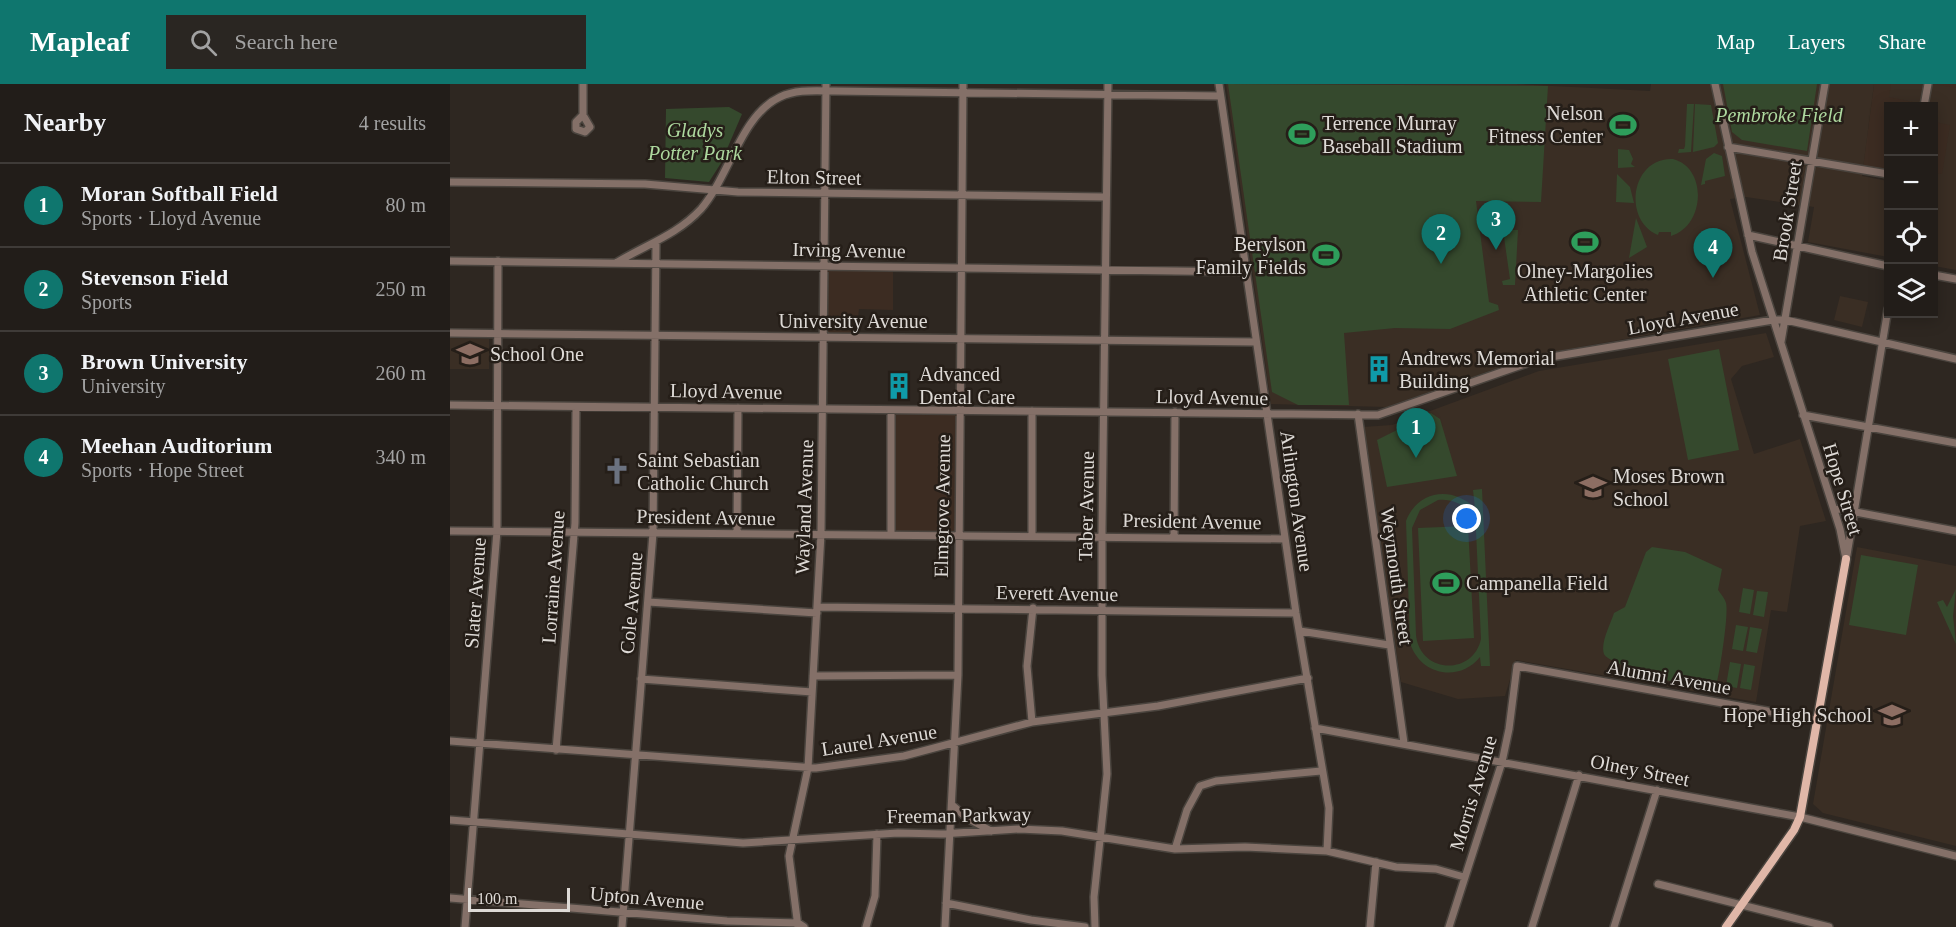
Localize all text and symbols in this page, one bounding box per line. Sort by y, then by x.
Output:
search box [166,15,586,69]
text: Mapleaf [30,26,130,57]
icon: search [187,26,220,59]
text: Search here [235,29,338,54]
text: Map [1717,30,1755,54]
text: Layers [1788,30,1845,54]
text: Share [1878,30,1926,54]
place label: Nelson Fitness Center [1488,102,1603,147]
map controls [1884,102,1938,318]
button: + [1884,102,1938,156]
park label: Pembroke Field [1714,104,1844,126]
text: Nearby [24,108,106,137]
sports icon: Nelson Fitness Center [1608,110,1638,140]
text: 4 results [359,112,426,134]
place label: Terrence Murray Baseball Stadium [1322,112,1463,157]
park label: Gladys Potter Park [647,119,743,164]
sports icon: Terrence Murray Baseball Stadium [1287,119,1317,149]
button: − [1884,156,1938,210]
street label: Brook Street [1768,159,1806,263]
street label: Elton Street [766,165,862,189]
text: Moran Softball Field [81,181,278,206]
text: 1 [39,194,49,216]
text: 80 m [385,194,426,216]
pin: 3 [1476,200,1516,250]
text: Sports · Lloyd Avenue [81,207,261,229]
button: locate [1884,210,1938,264]
pin: 2 [1422,214,1460,264]
sports icon: Olney-Margolies Athletic Center [1570,227,1600,257]
pin: 4 [1694,228,1732,278]
place label: Berylson Family Fields [1195,233,1306,279]
street label: Irving Avenue [792,238,906,263]
sports icon: Berylson Family Fields [1311,240,1341,270]
place label: Olney-Margolies Athletic Center [1517,260,1653,305]
button: layers [1884,264,1938,318]
text: Stevenson Field [81,265,228,290]
text: 2 [39,278,49,300]
text: 250 m [375,278,426,300]
text: Sports [81,291,132,313]
street label: Lloyd Avenue [1626,297,1741,340]
street label: University Avenue [778,310,928,333]
school or university icon: School One [455,339,485,369]
place label: School One [490,343,584,365]
place label: Andrews Memorial Building [1399,347,1556,393]
text: Brown University [81,349,247,374]
building icon: Andrews Memorial Building [1364,354,1394,384]
text: 3 [39,362,49,384]
text: 260 m [375,362,426,384]
place label: Advanced Dental Care [919,363,1015,408]
building icon: Advanced Dental Care [884,371,914,401]
text: University [81,375,165,397]
street label: Lloyd Avenue [670,379,782,404]
street label: Lloyd Avenue [1156,385,1268,410]
pin: 1 [1396,408,1436,458]
street label: Arlington Avenue [1275,429,1318,573]
text: Meehan Auditorium [81,433,272,458]
street label: Elmgrove Avenue [930,434,955,578]
street label: Wayland Avenue [791,439,818,575]
street label: Hope Street [1818,440,1868,538]
text: 4 [39,446,49,468]
text: 340 m [375,446,426,468]
place label: Saint Sebastian Catholic Church [637,449,769,494]
street label: Taber Avenue [1074,451,1098,561]
church icon: Saint Sebastian Catholic Church [602,456,632,486]
text: Sports · Hope Street [81,459,244,481]
place label: Moses Brown School [1613,465,1725,510]
school or university icon: Moses Brown School [1578,472,1608,502]
your location [1452,504,1481,533]
street label: President Avenue [636,505,776,529]
street label: Weymouth Street [1375,506,1418,647]
street label: President Avenue [1122,509,1262,533]
street label: Lorraine Avenue [537,510,569,644]
street label: Slater Avenue [460,537,490,649]
street label: Cole Avenue [616,551,646,655]
sports icon: Campanella Field [1431,568,1461,598]
place label: Campanella Field [1466,572,1608,595]
street label: Everett Avenue [996,581,1118,605]
street label: Alumni Avenue [1605,655,1733,699]
school or university icon: Hope High School [1877,700,1907,730]
place label: Hope High School [1723,704,1872,727]
street label: Laurel Avenue [820,720,939,760]
street label: Morris Avenue [1445,733,1501,853]
street label: Olney Street [1588,750,1692,791]
street label: Freeman Parkway [886,803,1032,828]
street label: Upton Avenue [589,882,705,915]
scale bar [468,885,570,912]
text: 100 m [477,890,517,907]

